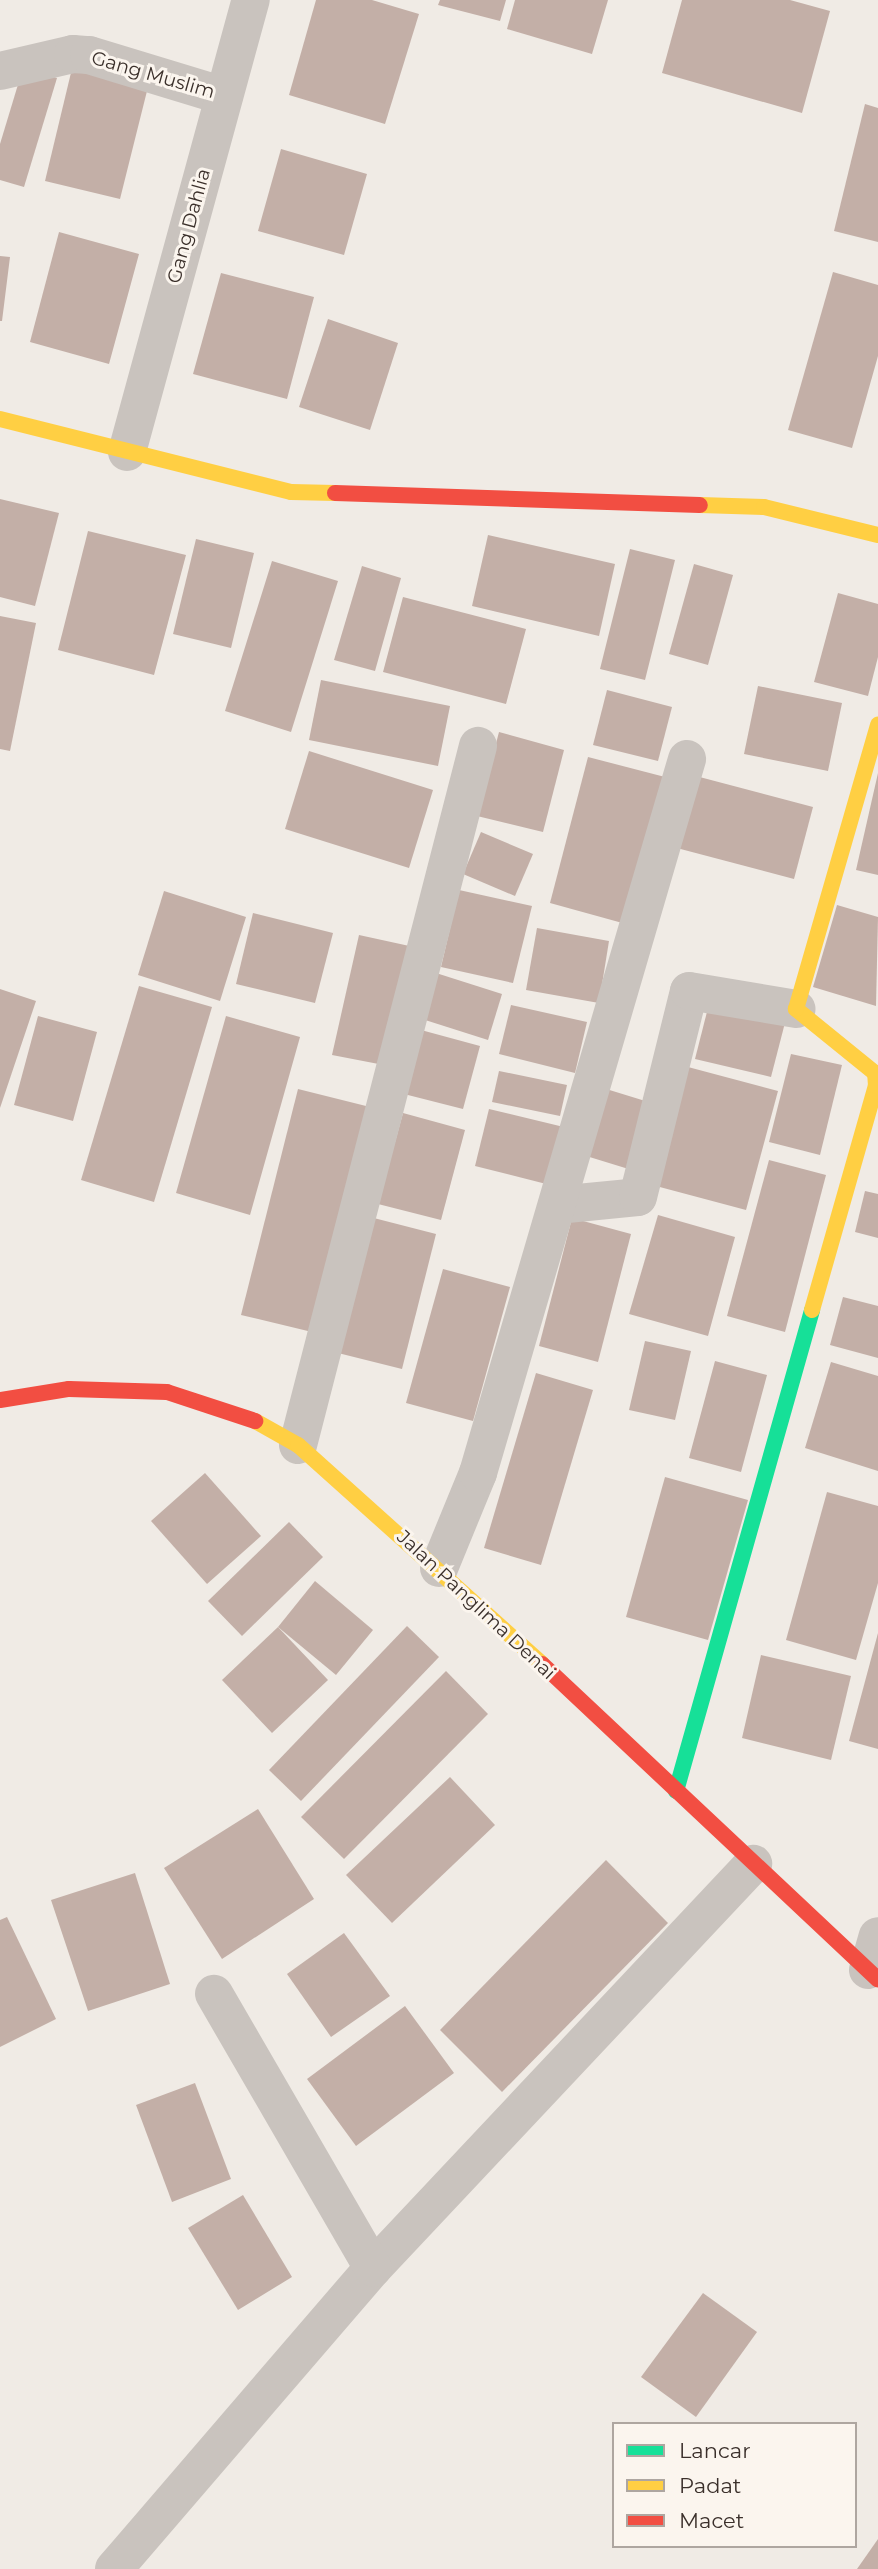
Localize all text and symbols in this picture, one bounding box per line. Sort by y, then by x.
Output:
street label: Gang Muslim [89,46,217,104]
street label: Gang Dahlia [163,166,215,286]
street label: Jalan Panglima Denai [392,1526,560,1684]
legend [612,2422,857,2548]
text: Lancar [679,2438,751,2463]
text: Padat [679,2473,741,2498]
text: Macet [679,2508,744,2533]

